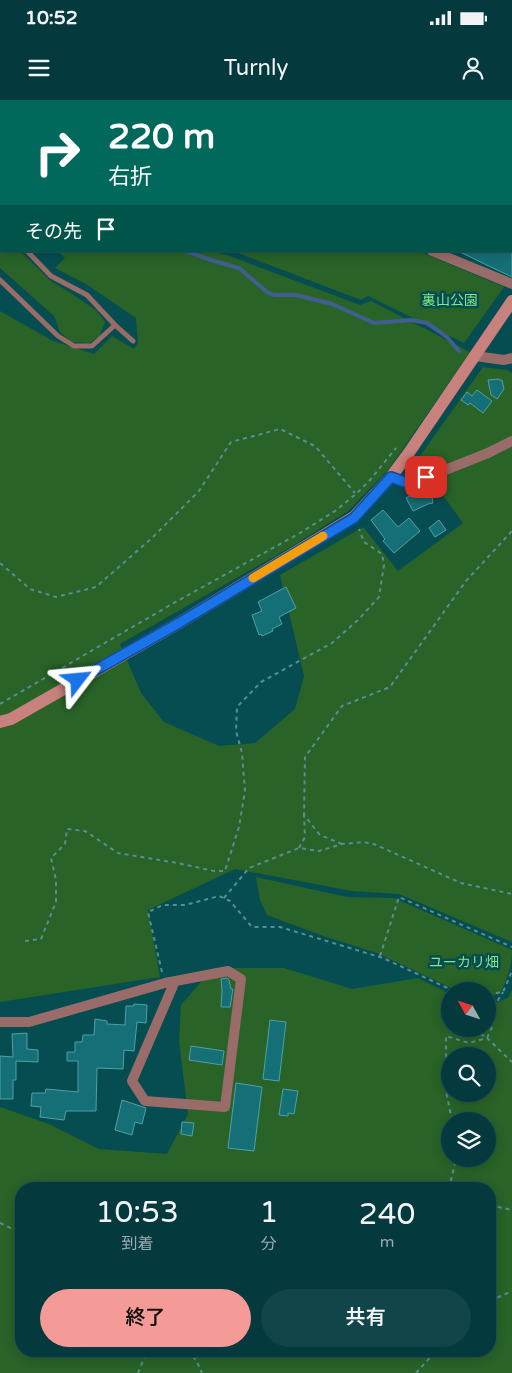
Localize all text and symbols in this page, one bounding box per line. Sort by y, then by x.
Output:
text: 10:52 [25,7,78,29]
icon: menu [25,54,53,82]
icon: person [459,54,487,82]
text: Turnly [224,55,288,81]
text: 220 m [108,116,215,158]
icon: right [25,120,90,185]
text: 右折 [108,164,152,190]
icon: arrive [92,215,120,243]
text: その先 [25,221,82,243]
park label: 裏山公園 [422,292,478,309]
pin [405,456,447,498]
icon: arrive [412,463,440,491]
position arrow [51,653,103,705]
park label: ユーカリ畑 [429,954,499,971]
north arrow [441,982,496,1038]
map controls [441,982,496,1167]
button: search [441,1047,496,1102]
button: layers [441,1112,496,1167]
text: 10:53 [96,1194,179,1231]
text: 1 [259,1194,278,1231]
text: 240 [359,1196,415,1233]
text: m [380,1232,394,1252]
text: 到着 [121,1234,153,1254]
text: 分 [261,1234,277,1254]
button: 終了 [40,1289,251,1347]
button: 共有 [261,1289,471,1347]

